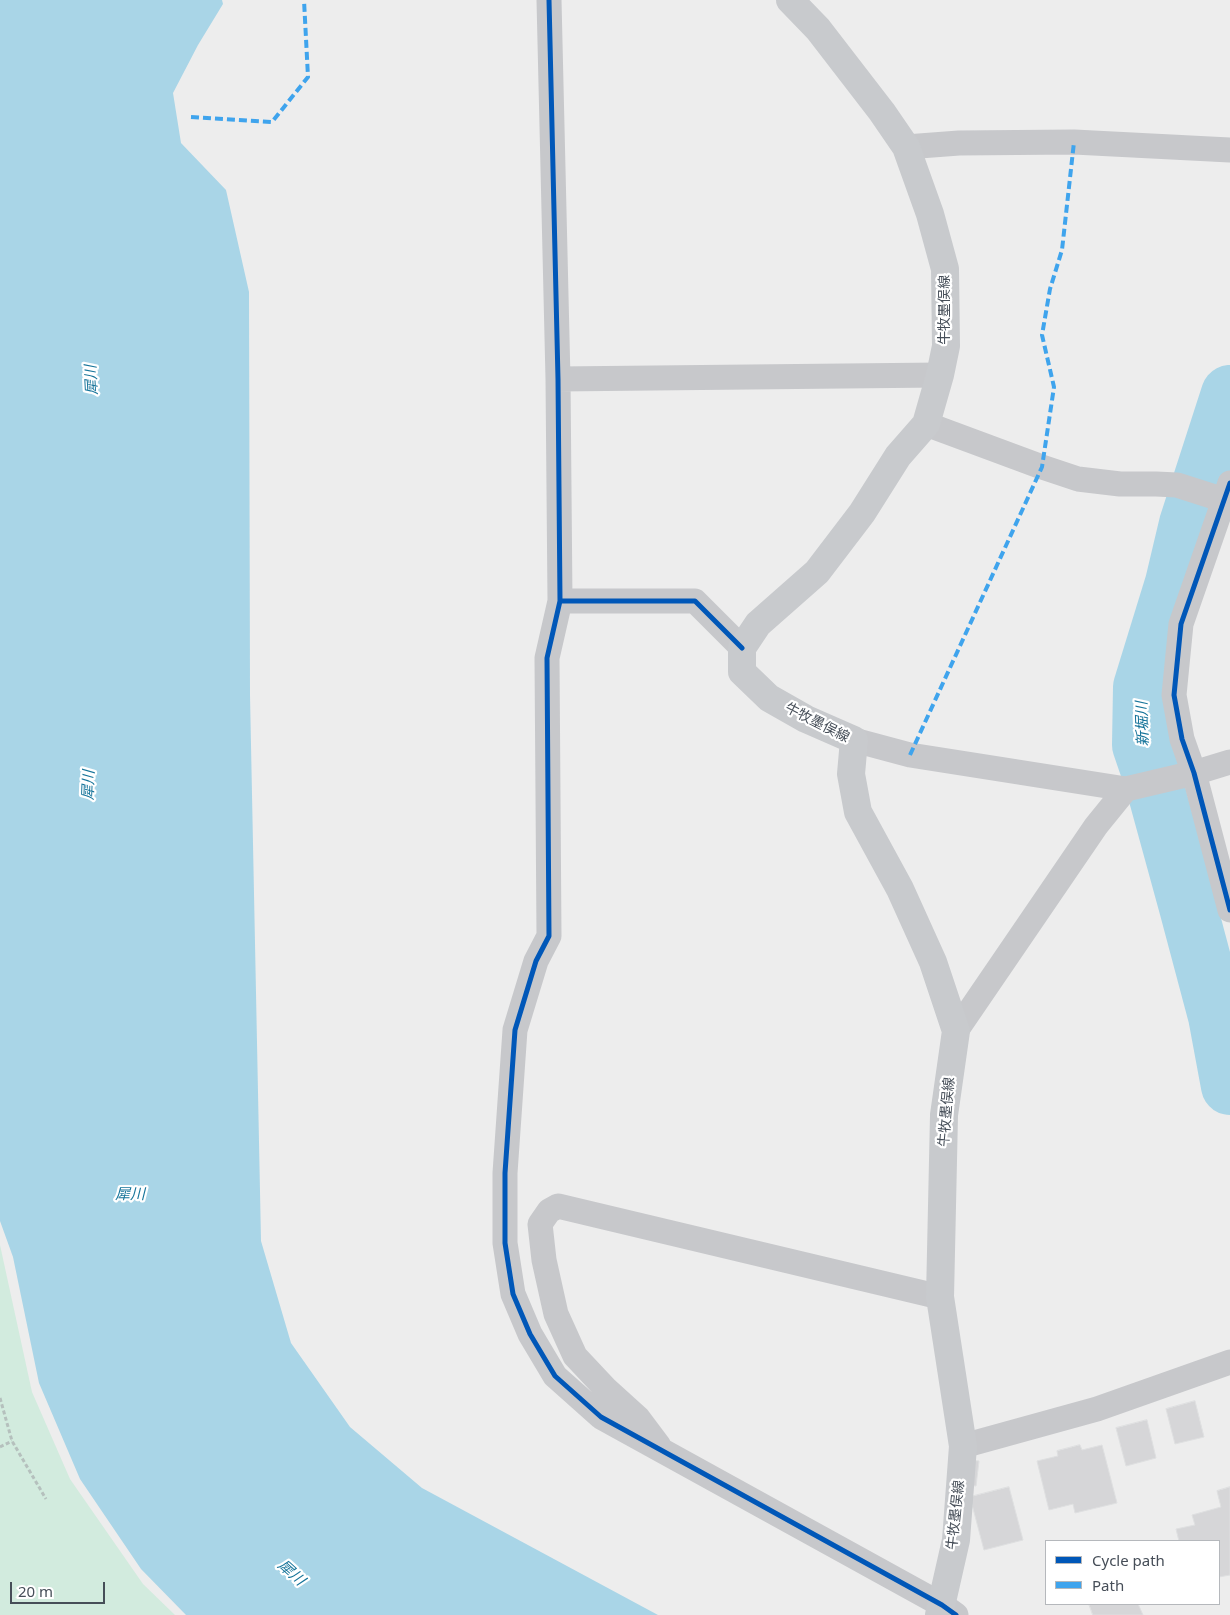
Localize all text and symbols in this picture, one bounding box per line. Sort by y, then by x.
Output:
street label: 牛牧墨俣線 [937,275,953,345]
water label: 犀川 [82,365,102,395]
street label: 牛牧墨俣線 [782,700,852,746]
water label: 新堀川 [1133,701,1153,747]
water label: 犀川 [79,770,99,800]
street label: 牛牧墨俣線 [936,1076,958,1148]
water label: 犀川 [115,1186,145,1204]
street label: 牛牧墨俣線 [944,1479,968,1551]
legend [1045,1540,1220,1605]
text: Cycle path [1092,1550,1165,1570]
water label: 犀川 [274,1556,308,1590]
scale bar [12,1572,108,1604]
text: Path [1092,1575,1124,1595]
text: 20 m [18,1581,53,1601]

